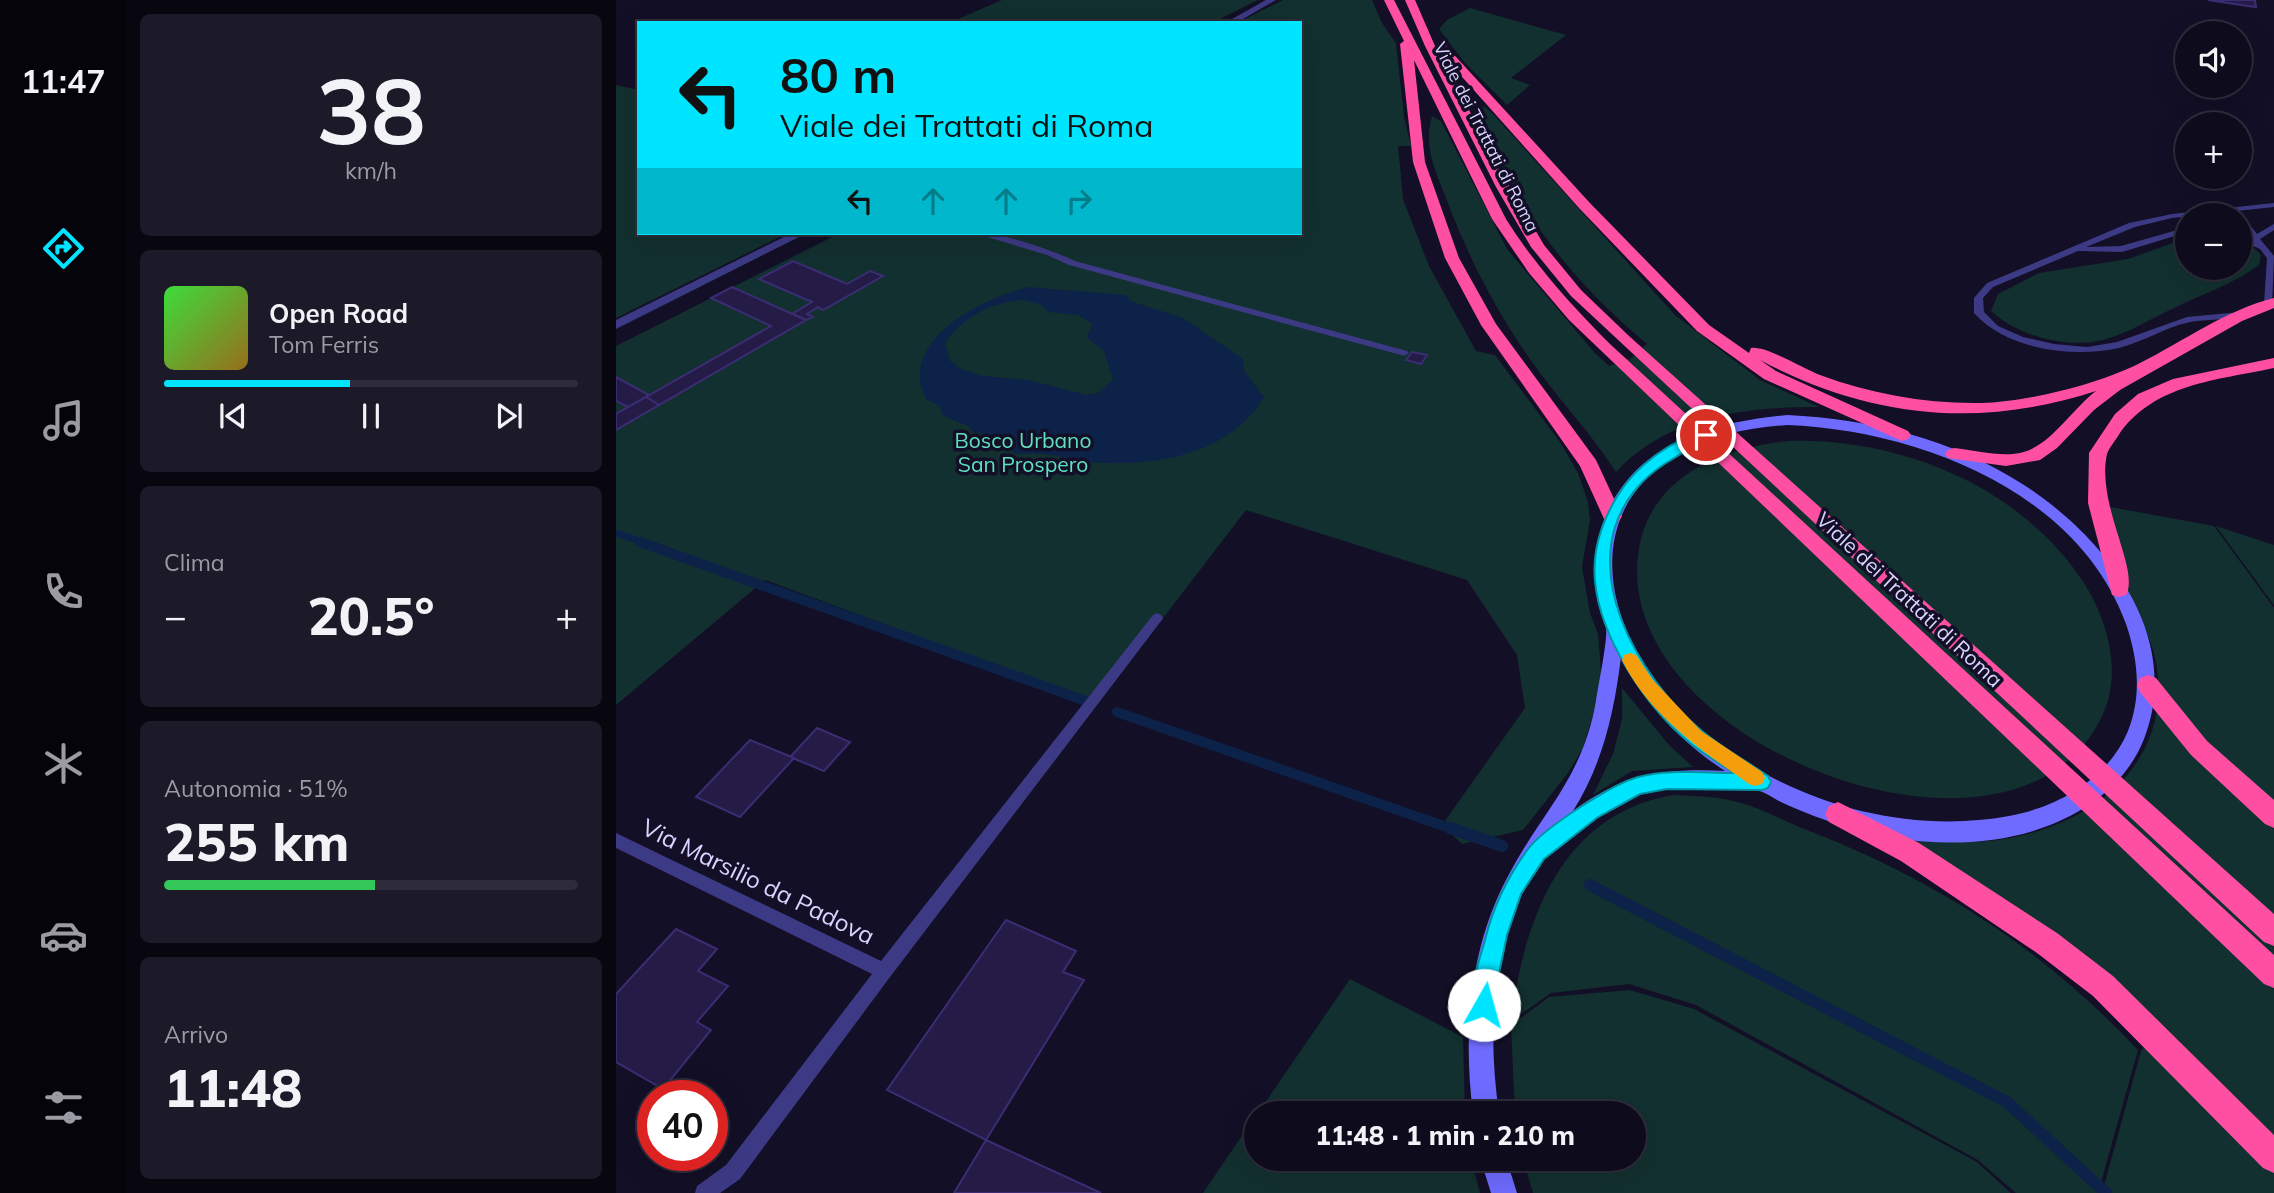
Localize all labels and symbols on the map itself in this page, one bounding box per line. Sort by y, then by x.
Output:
street label: Viale dei Trattati di Roma [1429,38,1544,236]
pin [1676,405,1736,465]
park label: Bosco Urbano San Prospero [955,427,1091,477]
street label: Viale dei Trattati di Roma [1811,506,2008,692]
street label: Via Marsilio da Padova [637,812,880,950]
position arrow [1447,968,1521,1042]
speed limit sign: 40 [637,1080,728,1171]

